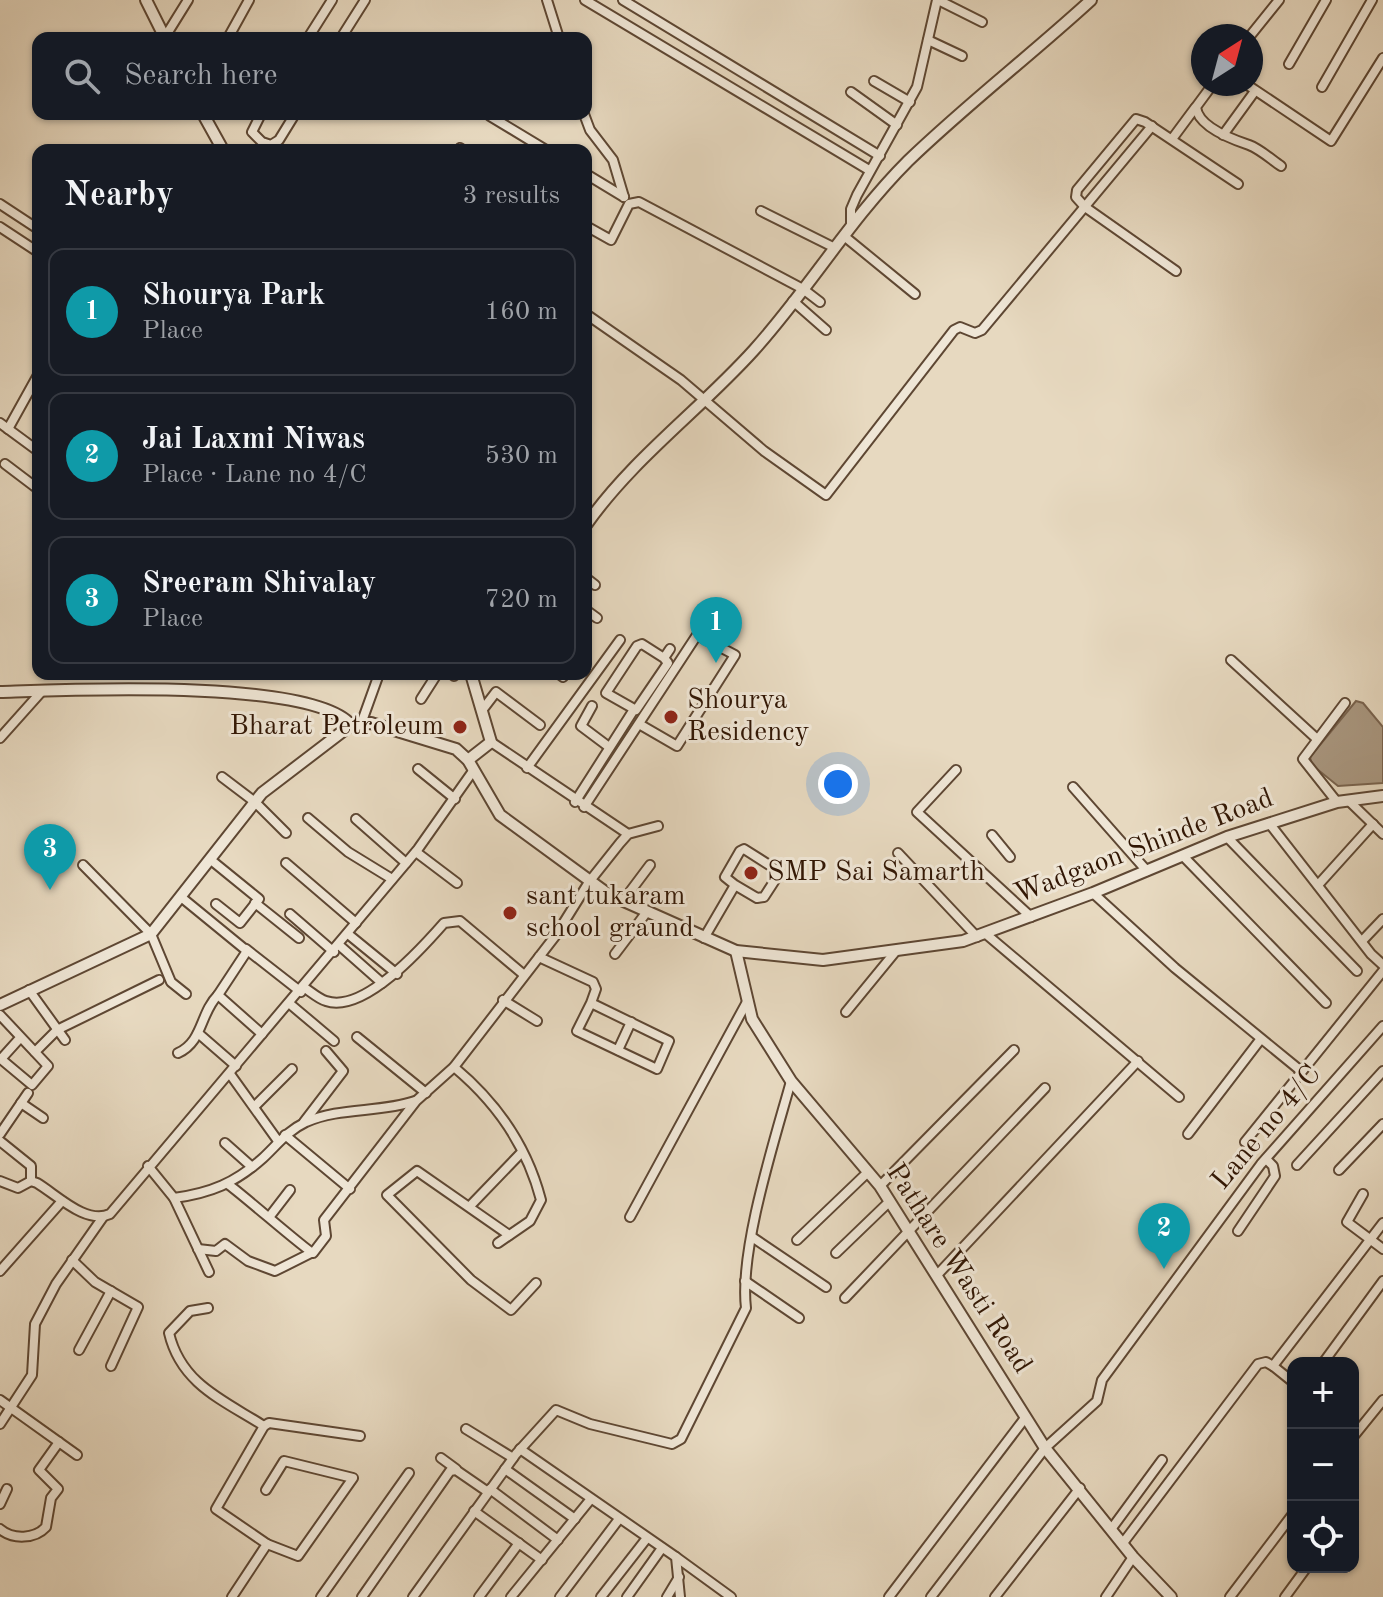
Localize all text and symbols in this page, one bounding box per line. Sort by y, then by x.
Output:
north arrow [1191,24,1263,96]
search box [32,32,592,120]
icon: search [60,54,104,98]
text: Search here [124,61,278,91]
text: Nearby [64,179,174,213]
text: 3 results [462,183,560,209]
text: Shourya Park [142,281,325,311]
text: 1 [84,299,100,325]
text: 160 m [485,299,558,325]
text: Place [142,318,203,344]
text: Jai Laxmi Niwas [142,425,365,455]
text: 2 [84,443,100,469]
text: 530 m [485,443,558,469]
text: Place · Lane no 4/C [142,462,367,488]
text: Sreeram Shivalay [142,569,376,599]
text: 3 [84,587,100,613]
text: 720 m [485,587,558,613]
pin: 1 [690,597,742,663]
text: Place [142,606,203,632]
place label: Shourya Residency [687,687,809,747]
marker: Shourya Residency [662,708,680,726]
place label: Bharat Petroleum [229,713,444,741]
marker: Bharat Petroleum [451,718,469,736]
your location [818,764,858,804]
street label: Wadgaon Shinde Road [1011,785,1277,909]
pin: 3 [24,824,76,890]
place label: SMP Sai Samarth [767,859,985,887]
marker: SMP Sai Samarth [742,864,760,882]
place label: sant tukaram school graund [526,883,694,943]
marker: sant tukaram school graund [501,904,519,922]
street label: Lane no 4/C [1207,1060,1327,1196]
street label: Pathare Wasti Road [880,1159,1036,1379]
pin: 2 [1138,1203,1190,1269]
map controls [1287,1357,1359,1573]
button: + [1287,1357,1359,1429]
button: − [1287,1429,1359,1501]
button: locate [1287,1501,1359,1573]

